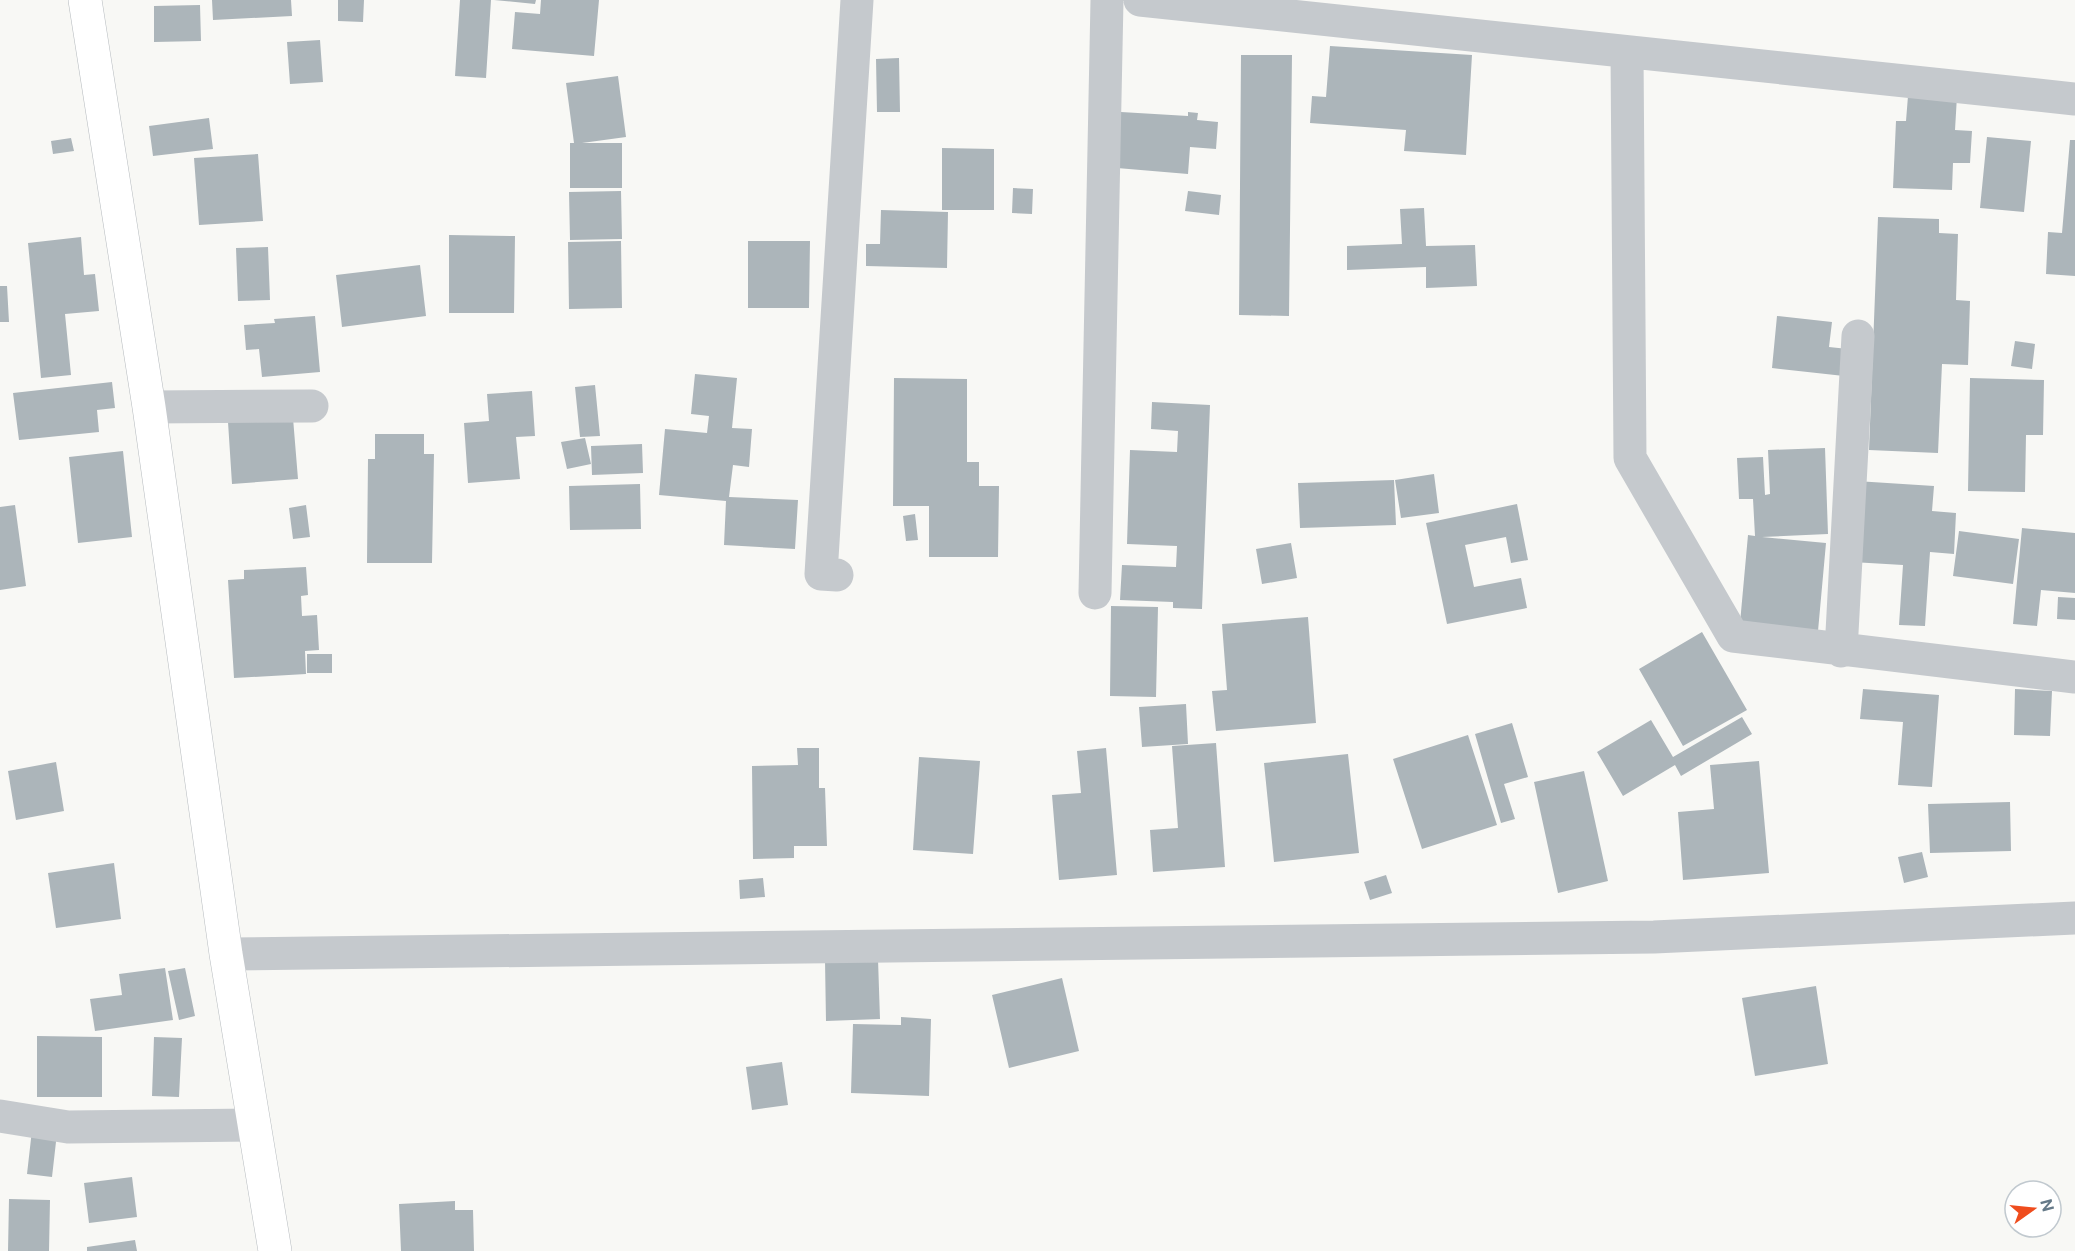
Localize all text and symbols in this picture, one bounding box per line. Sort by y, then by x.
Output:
north arrow [2003,1179,2063,1239]
text: N [2036,1197,2058,1214]

